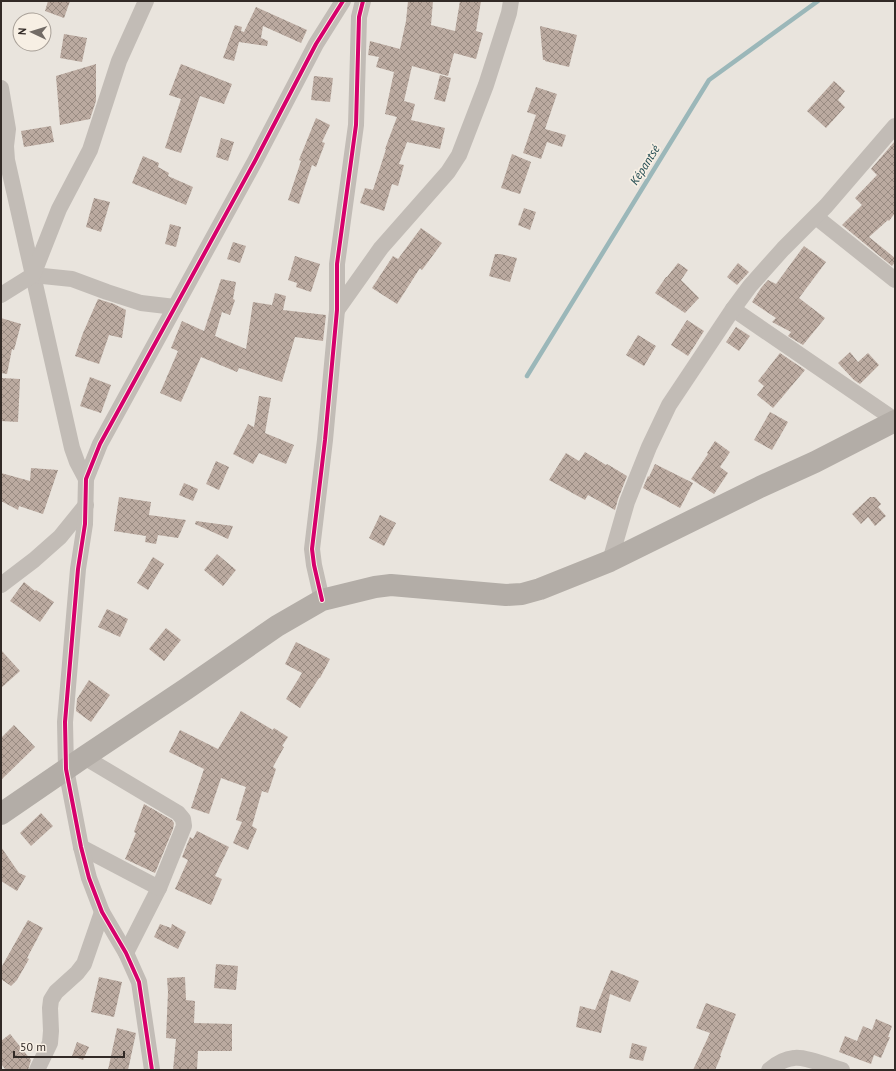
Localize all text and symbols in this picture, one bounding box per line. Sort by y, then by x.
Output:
north arrow [12,12,52,52]
text: N [15,27,29,35]
water label: Képantsé [626,142,663,188]
scale bar [14,1033,124,1059]
text: 50 m [20,1039,46,1054]

